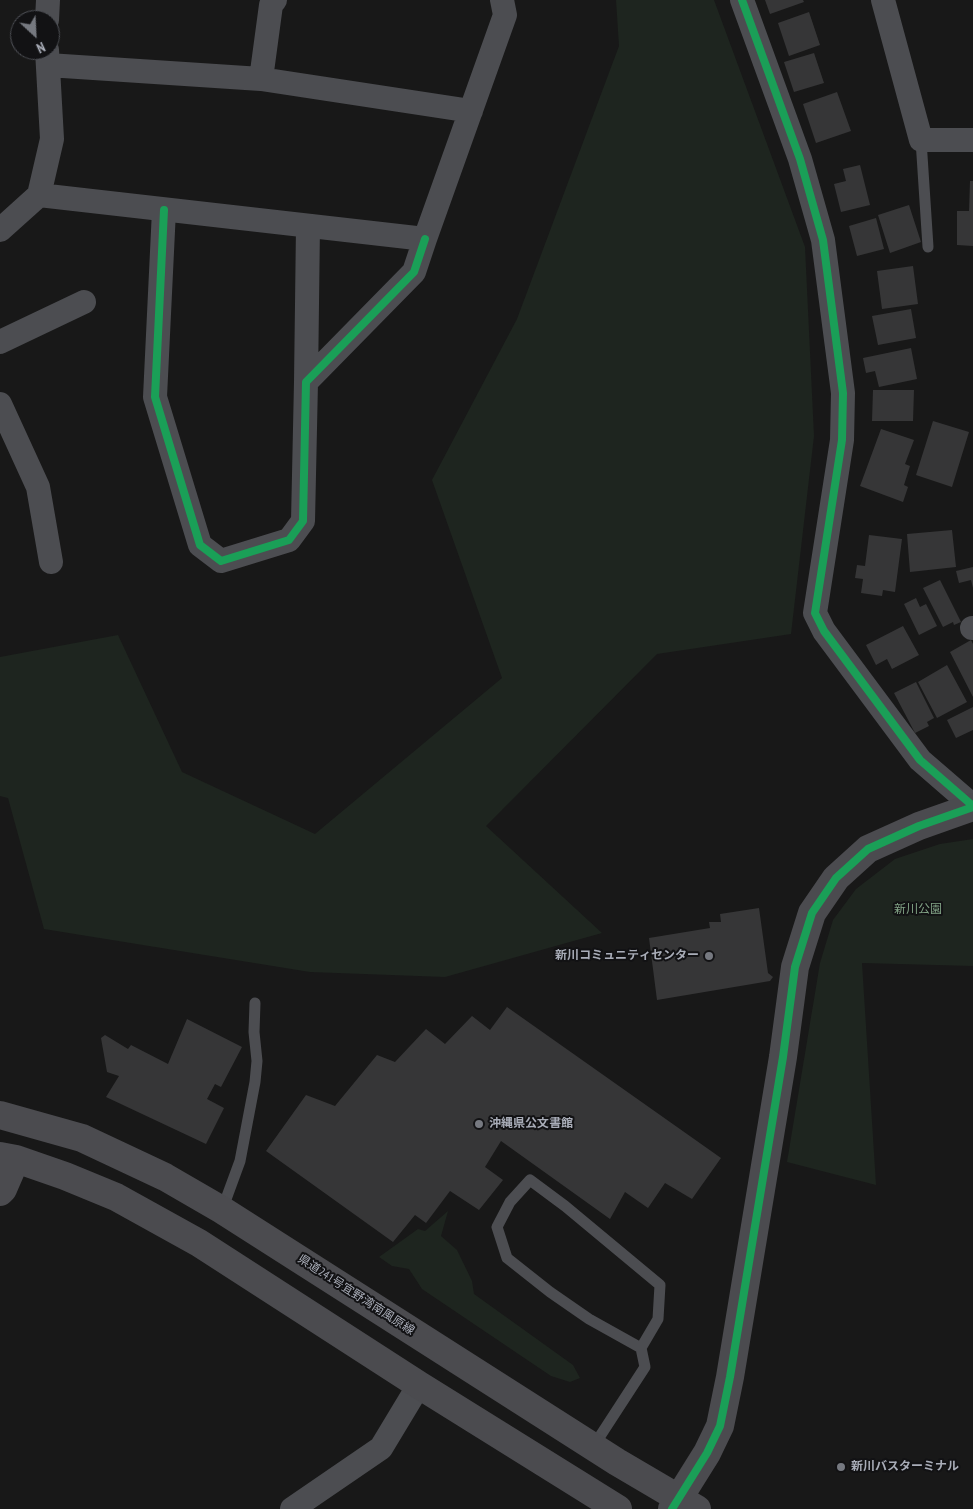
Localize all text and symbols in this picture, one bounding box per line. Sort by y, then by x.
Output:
north arrow [10,10,60,60]
text: N [34,38,48,57]
park label: 新川公園 [894,903,942,917]
place label: 新川コミュニティセンター [555,949,699,963]
marker: 新川コミュニティセンター [703,950,715,962]
place label: 沖縄県公文書館 [489,1117,573,1131]
marker: 沖縄県公文書館 [473,1118,485,1130]
street label: 県道241号宜野湾南風原線 [295,1252,417,1338]
place label: 新川バスターミナル [851,1460,959,1474]
marker: 新川バスターミナル [835,1461,847,1473]

